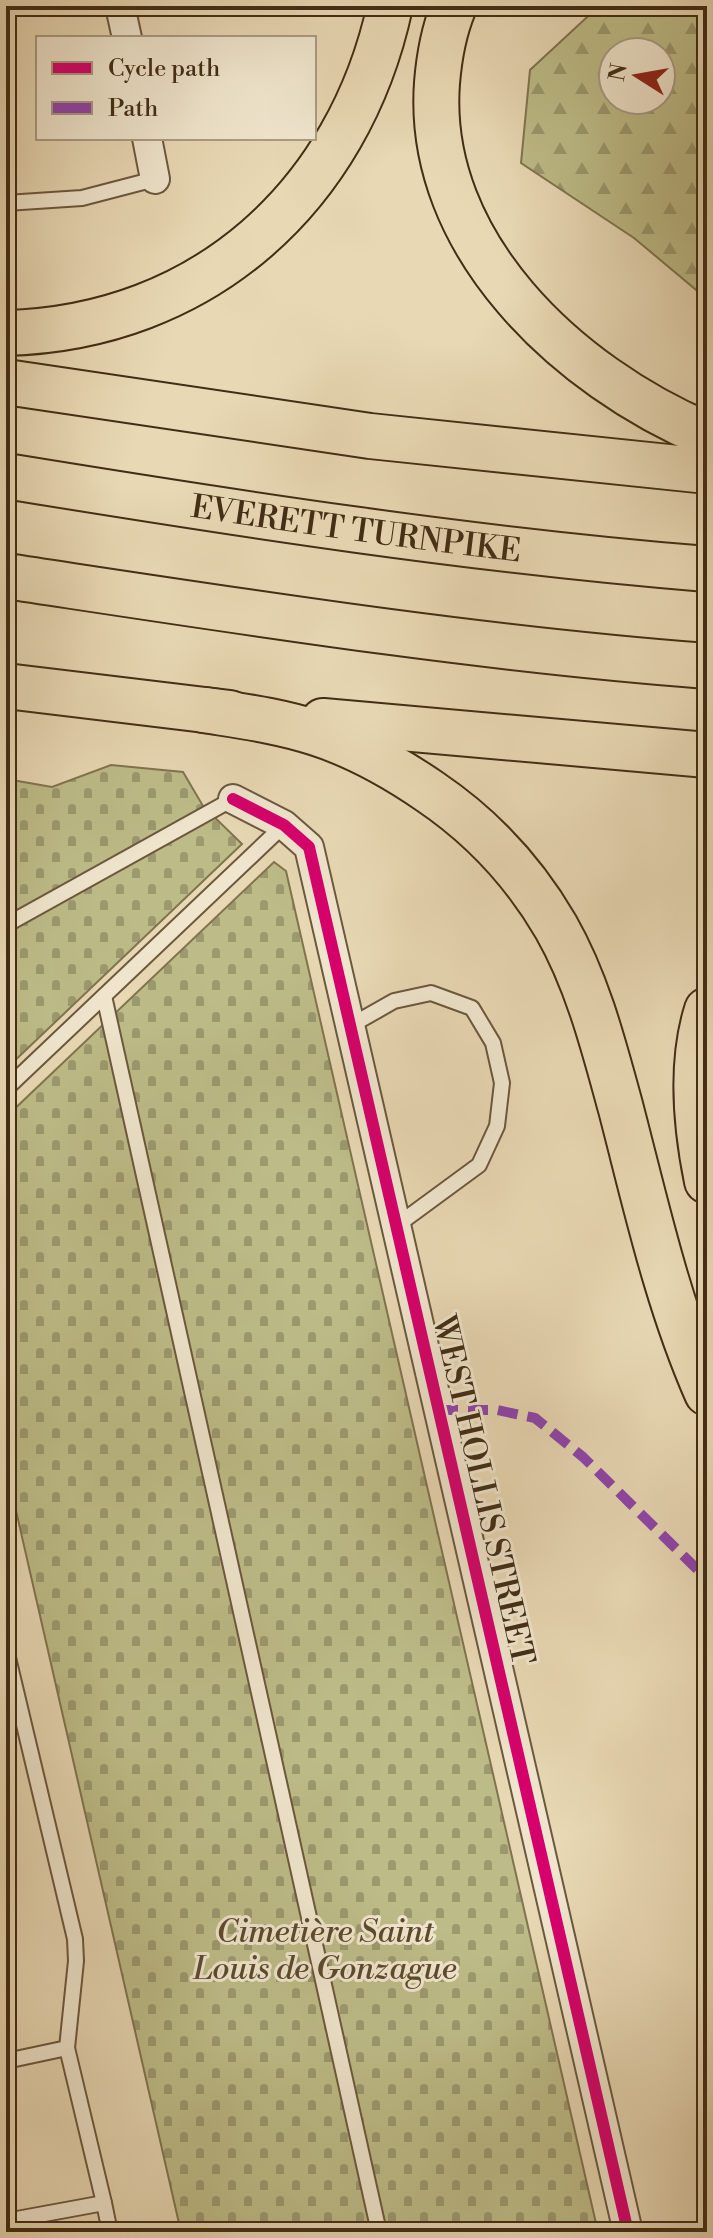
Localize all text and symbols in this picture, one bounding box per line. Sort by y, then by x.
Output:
legend [36,36,316,140]
north arrow [597,36,677,116]
text: Cycle path [108,54,220,84]
text: N [604,61,634,84]
text: Path [108,94,158,124]
street label: EVERETT TURNPIKE [188,487,523,572]
street label: WEST HOLLIS STREET [423,1310,543,1669]
park label: Cimetière Saint Louis de Gonzague [192,1912,457,1989]

